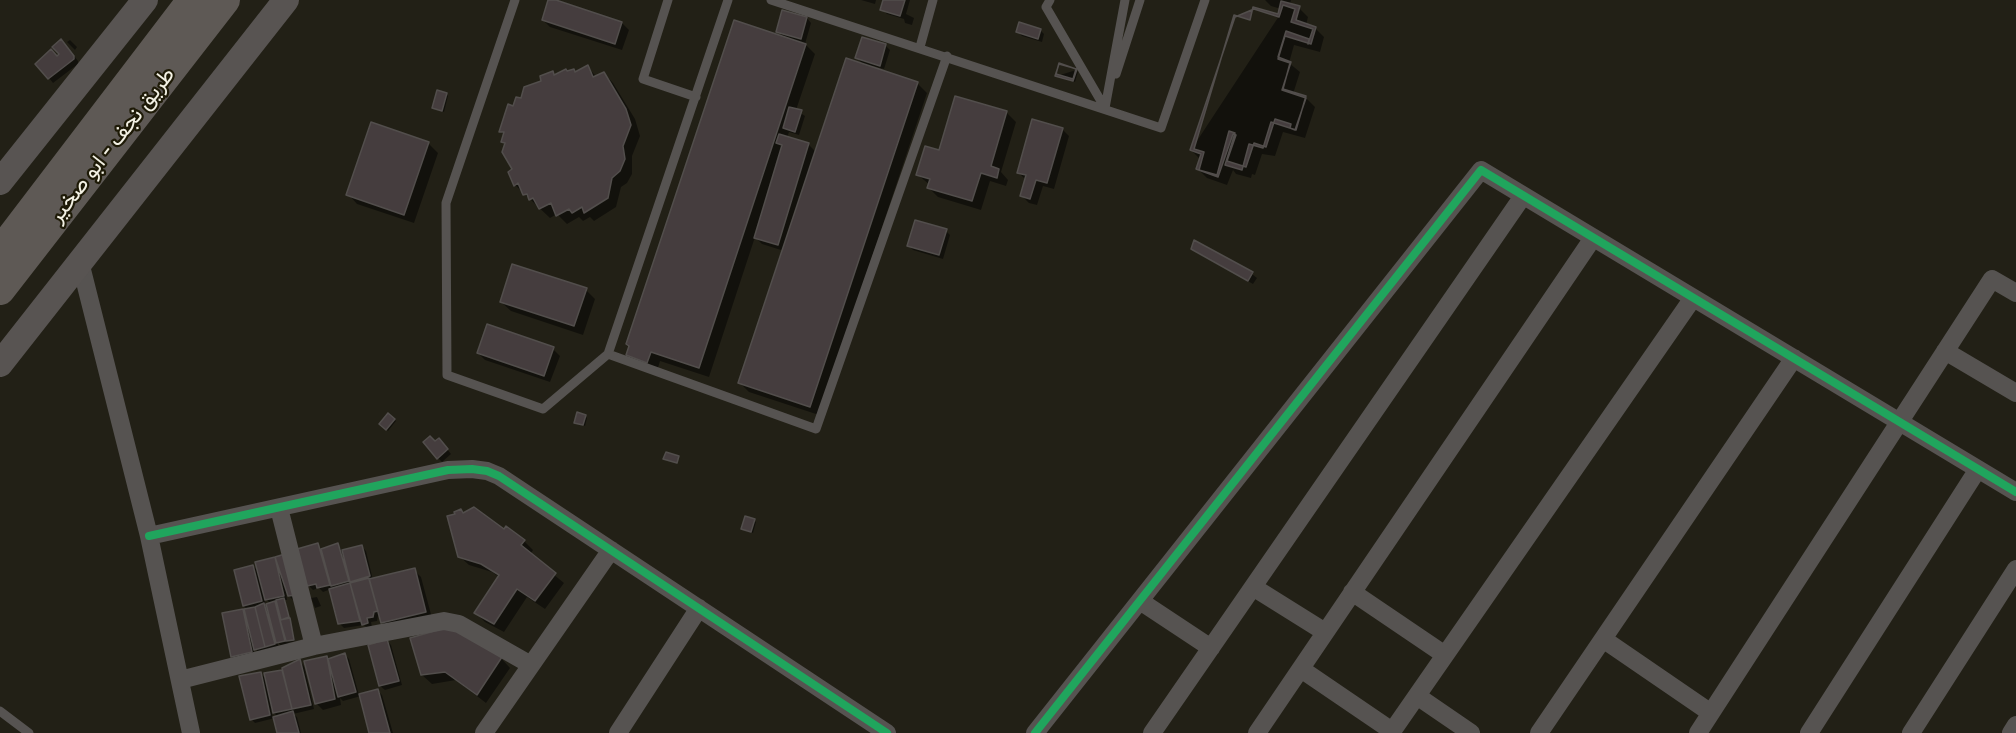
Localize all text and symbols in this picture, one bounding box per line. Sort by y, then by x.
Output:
street label: طريق نجف - ابو صخير [43,62,181,228]

